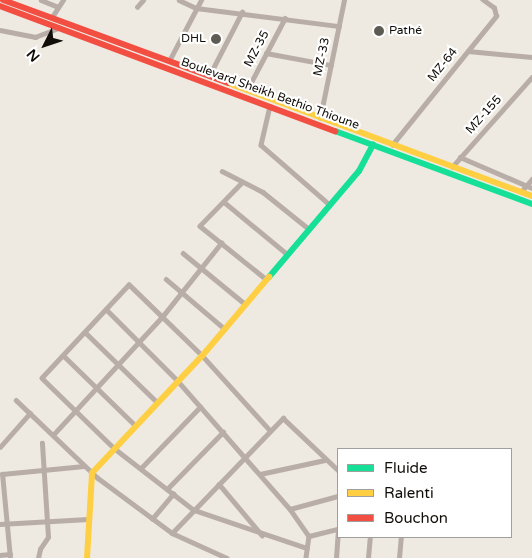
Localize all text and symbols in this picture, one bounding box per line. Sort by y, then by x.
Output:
north arrow [20,20,70,70]
place label: Pathé [389,24,422,38]
marker: Pathé [373,25,385,37]
street label: MZ-35 [241,28,273,70]
place label: DHL [181,32,206,46]
marker: DHL [210,33,222,45]
street label: MZ-33 [311,36,333,78]
text: N [23,45,43,65]
street label: MZ-64 [425,45,461,85]
street label: Boulevard Sheikh Bethio Thioune [179,55,361,133]
street label: MZ-155 [463,93,505,137]
legend [337,448,512,538]
text: Fluide [384,459,428,477]
text: Ralenti [384,484,434,502]
text: Bouchon [384,509,448,527]

